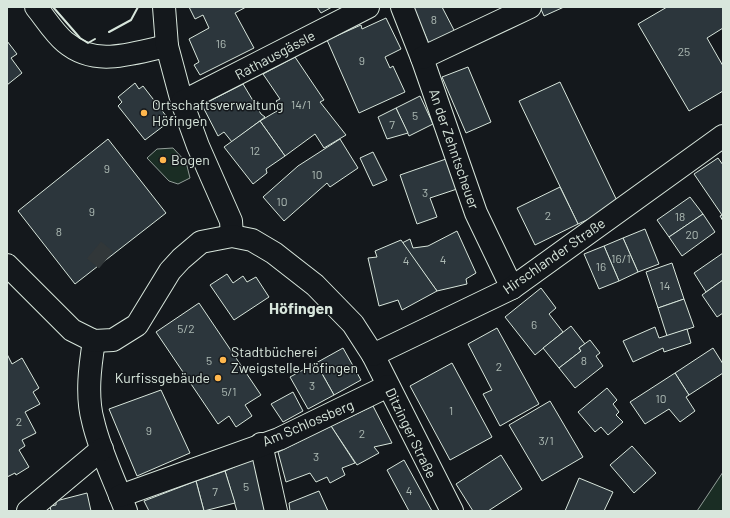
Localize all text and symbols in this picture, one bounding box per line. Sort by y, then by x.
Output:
house number: 8 [431,12,437,26]
street label: Rathausgässle [232,26,318,83]
house number: 16 [216,36,226,50]
house number: 25 [678,44,690,58]
house number: 9 [359,53,365,67]
street label: An der Zehntscheuer [426,86,483,211]
place label: Ortschaftsverwaltung Höfingen [152,96,283,129]
house number: 14/1 [291,97,311,111]
marker: Ortschaftsverwaltung Höfingen [139,108,149,118]
house number: 5 [412,108,418,122]
house number: 7 [389,117,395,131]
house number: 12 [250,143,260,157]
place label: Bogen [171,151,210,168]
marker: Bogen [158,155,168,165]
house number: 9 [104,161,110,175]
house number: 10 [312,167,322,181]
house number: 3 [422,185,428,199]
house number: 10 [277,194,287,208]
house number: 9 [89,204,95,218]
house number: 2 [545,208,551,222]
house number: 18 [675,209,685,223]
street label: Hirschlander Straße [499,214,608,297]
house number: 8 [56,224,62,238]
house number: 20 [685,227,699,241]
house number: 16/1 [611,251,631,265]
house number: 4 [440,252,446,266]
house number: 4 [403,253,409,267]
house number: 16 [596,259,606,273]
house number: 14 [660,278,670,292]
district label: Höfingen [269,298,333,317]
house number: 6 [531,317,537,331]
house number: 5/2 [177,321,195,335]
place label: Stadtbücherei Zweigstelle Höfingen [231,343,358,376]
house number: 5 [206,353,212,367]
house number: 8 [581,353,587,367]
marker: Stadtbücherei Zweigstelle Höfingen [218,355,228,365]
house number: 2 [496,359,502,373]
place label: Kurfissgebäude [115,369,210,386]
marker: Kurfissgebäude [213,373,223,383]
house number: 3 [309,378,315,392]
house number: 5/1 [221,384,237,398]
street label: Ditzinger Straße [382,385,441,481]
house number: 10 [656,391,666,405]
street label: Am Schlossberg [260,396,356,449]
house number: 1 [449,403,453,417]
house number: 2 [16,414,22,428]
house number: 9 [146,423,152,437]
house number: 2 [359,426,365,440]
house number: 3/1 [538,433,554,447]
house number: 3 [313,449,319,463]
house number: 5 [243,479,249,493]
house number: 4 [406,483,412,497]
house number: 7 [212,484,218,498]

